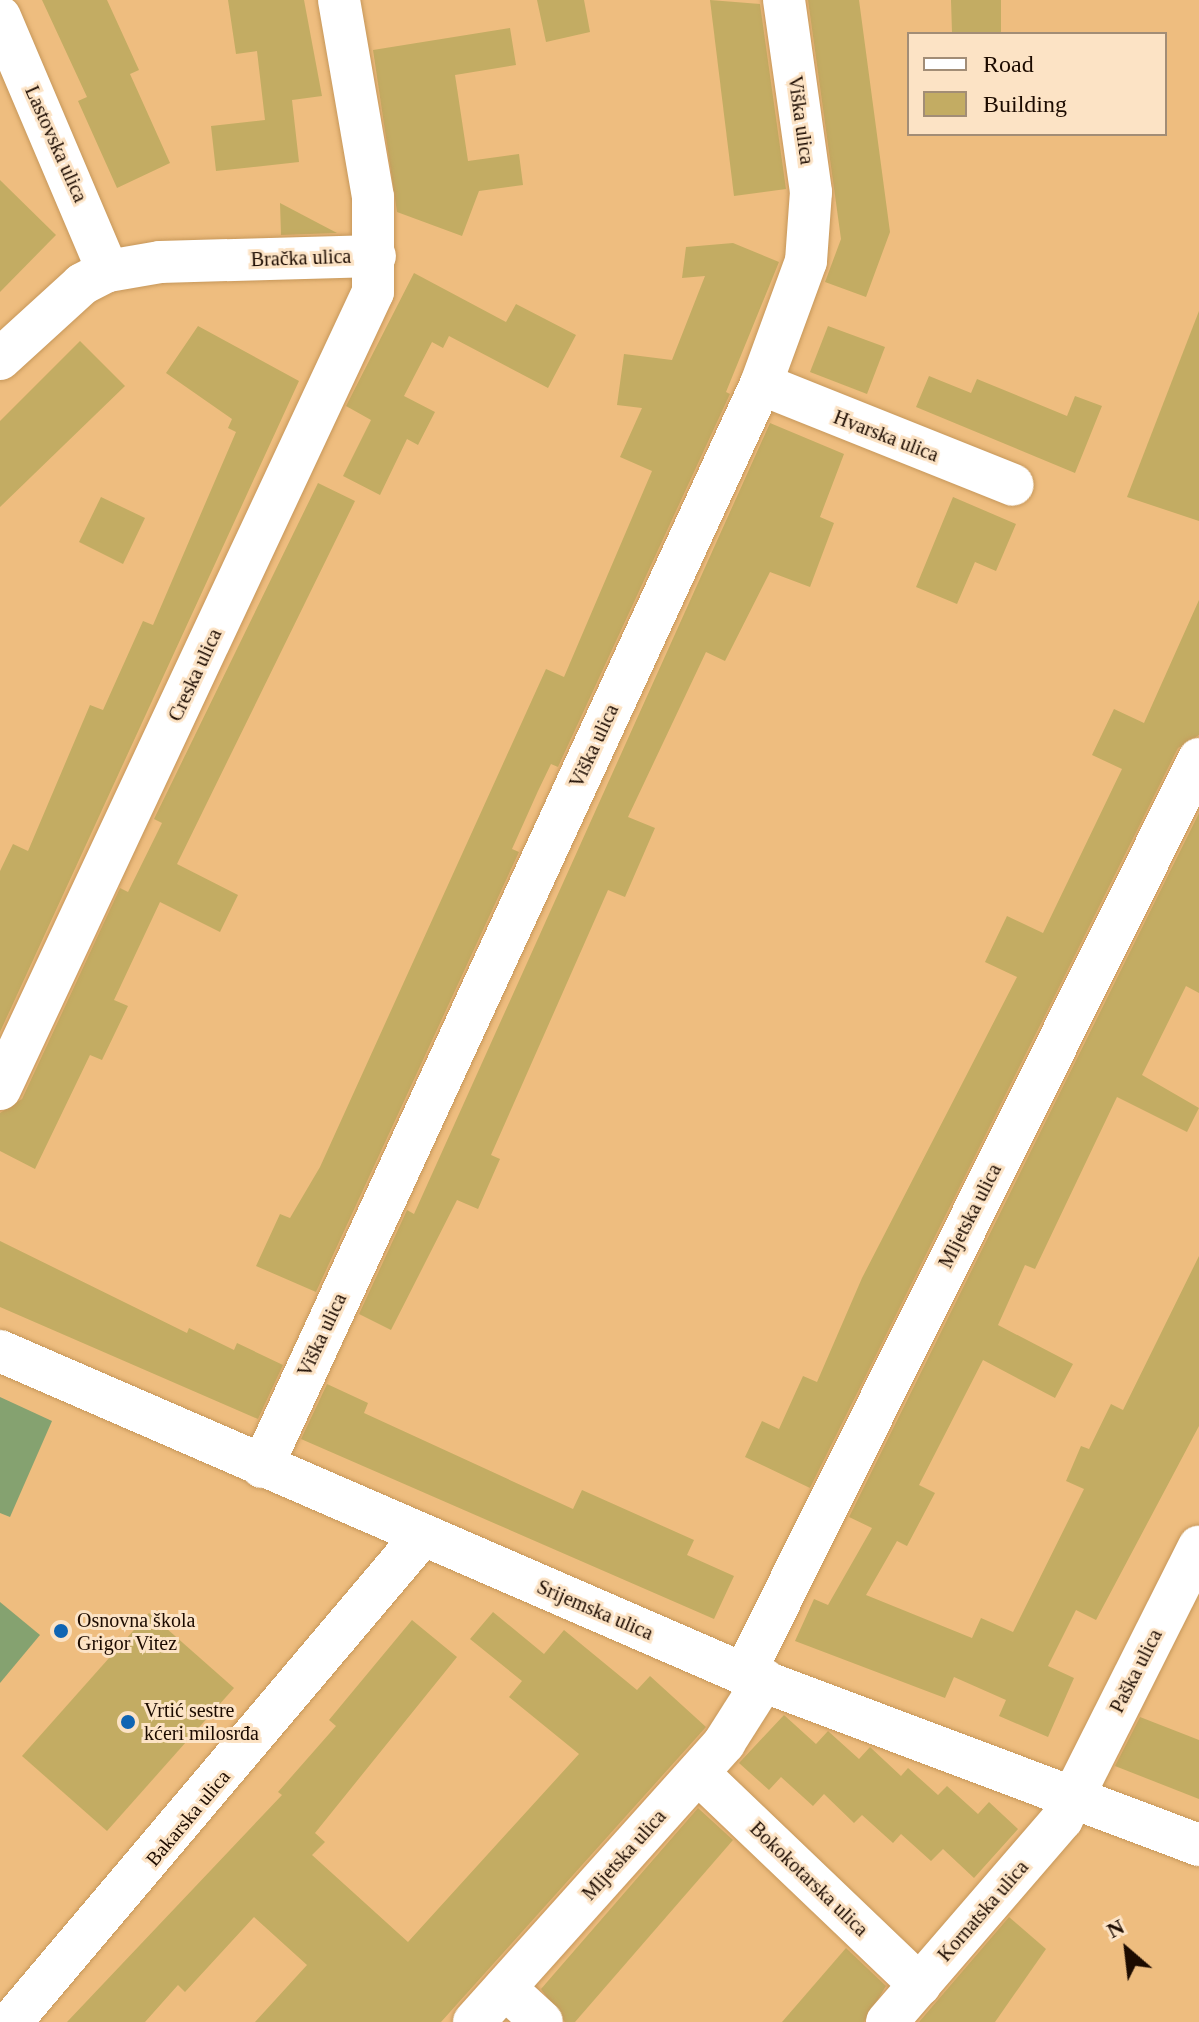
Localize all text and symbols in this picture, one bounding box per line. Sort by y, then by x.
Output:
legend [907,32,1167,136]
text: Road [983,51,1034,77]
street label: Viška ulica [783,74,819,166]
street label: Lastovska ulica [20,82,92,206]
text: Building [983,91,1067,117]
street label: Bračka ulica [250,244,352,272]
street label: Hvarska ulica [830,405,942,467]
street label: Creska ulica [163,625,227,725]
street label: Viška ulica [564,700,624,792]
street label: Mljetska ulica [933,1160,1007,1272]
street label: Viška ulica [292,1289,352,1381]
street label: Srijemska ulica [533,1575,657,1645]
place label: Osnovna škola Grigor Vitez [77,1608,195,1655]
marker: Osnovna škola Grigor Vitez [52,1622,70,1640]
street label: Paška ulica [1105,1625,1167,1717]
place label: Vrtić sestre kćeri milosrđa [144,1698,259,1745]
marker: Vrtić sestre kćeri milosrđa [119,1713,137,1731]
street label: Bakarska ulica [141,1765,235,1871]
street label: Mljetska ulica [577,1805,671,1905]
street label: Bokokotarska ulica [745,1817,873,1941]
street label: Kornatska ulica [933,1856,1033,1966]
north arrow [1087,1910,1167,1990]
text: N [1103,1914,1128,1943]

